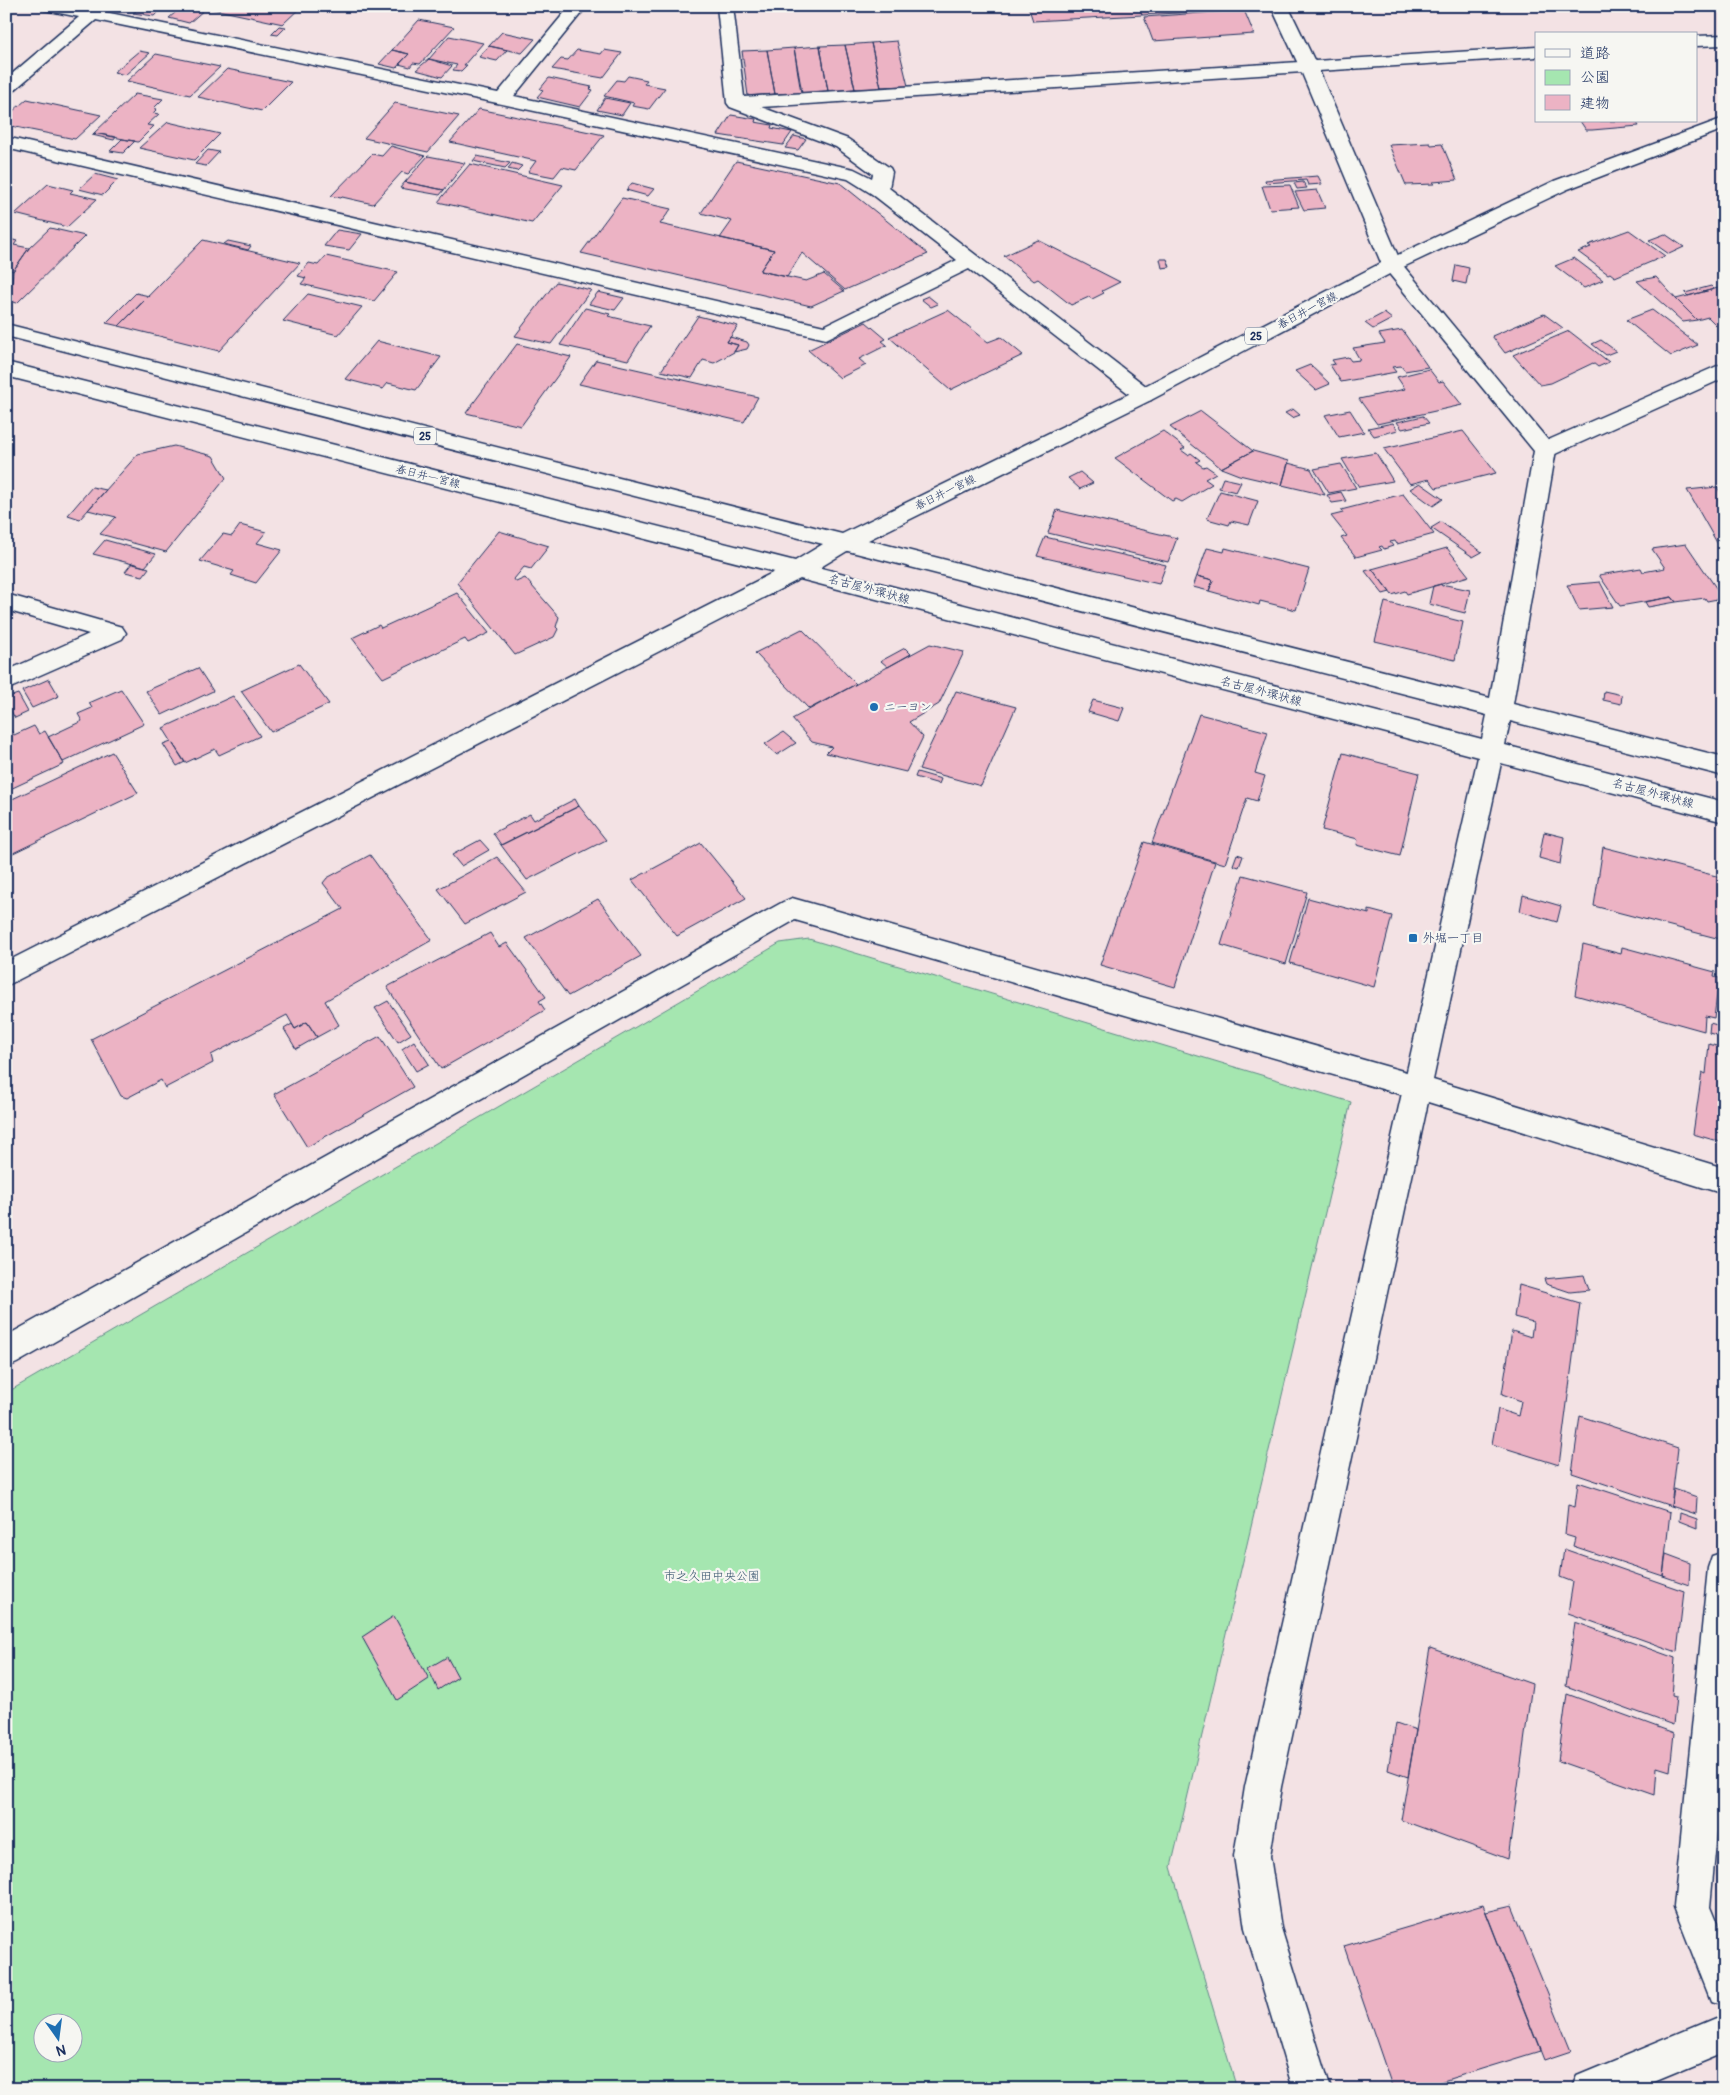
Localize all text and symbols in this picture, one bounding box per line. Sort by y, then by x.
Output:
legend [1535,32,1698,122]
text: 道路 [1580,44,1610,63]
text: 公園 [1580,68,1610,87]
text: 建物 [1580,94,1610,113]
street label: 春日井一宮線 [1275,289,1339,332]
road number: 25 [1245,328,1267,344]
road number: 25 [414,428,436,444]
street label: 春日井一宮線 [394,462,461,491]
street label: 春日井一宮線 [913,472,978,513]
street label: 名古屋外環状線 [826,571,911,608]
street label: 名古屋外環状線 [1218,673,1303,710]
place label: ニーヨン [884,700,932,715]
marker: ニーヨン [868,701,880,713]
street label: 名古屋外環状線 [1610,775,1695,812]
place label: 外堀一丁目 [1423,931,1483,946]
marker: 外堀一丁目 [1407,932,1419,944]
park label: 市之久田中央公園 [664,1569,760,1584]
north arrow [32,2012,82,2062]
text: N [54,2041,68,2060]

